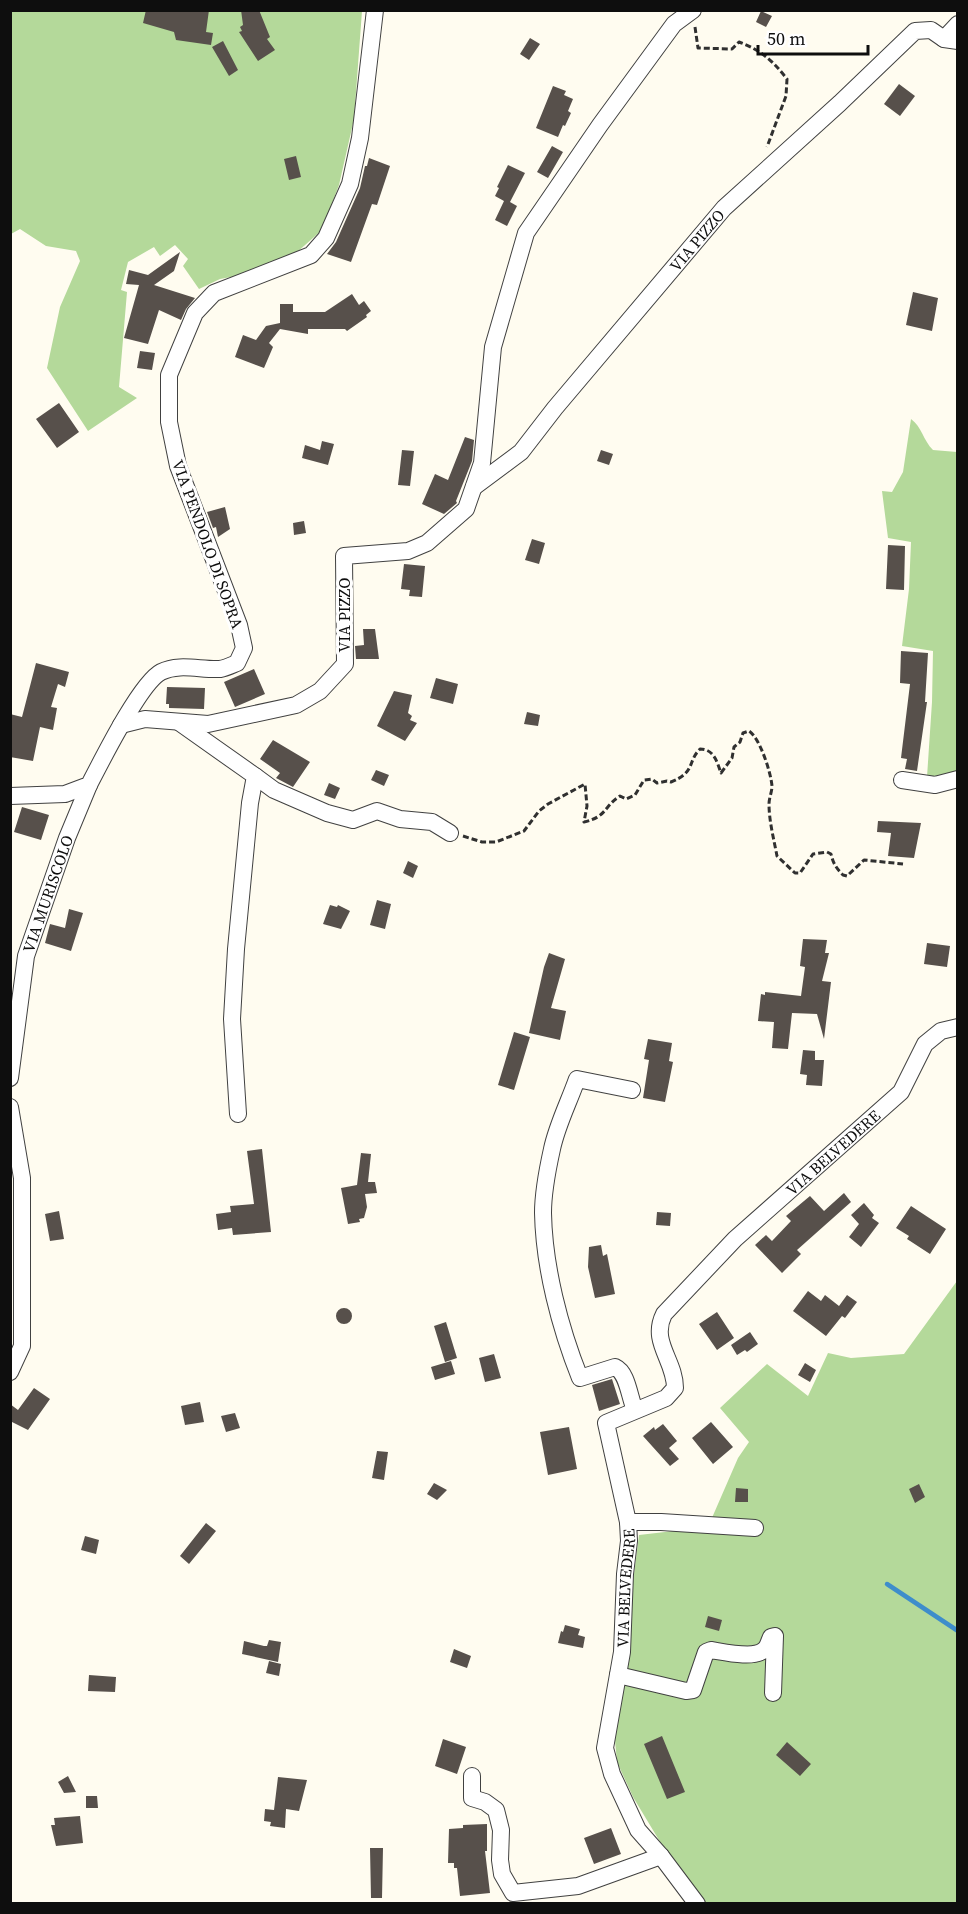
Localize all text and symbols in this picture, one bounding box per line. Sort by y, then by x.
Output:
scale bar [758,18,868,56]
text: 50 m [767,26,805,51]
street label: VIA PIZZO [664,204,729,276]
street label: VIA PENDOLO DI SOPRA [167,456,249,632]
street label: VIA PIZZO [333,577,355,653]
street label: VIA MURISCOLO [17,832,78,955]
street label: VIA BELVEDERE [781,1104,885,1200]
street label: VIA BELVEDERE [611,1528,640,1648]

